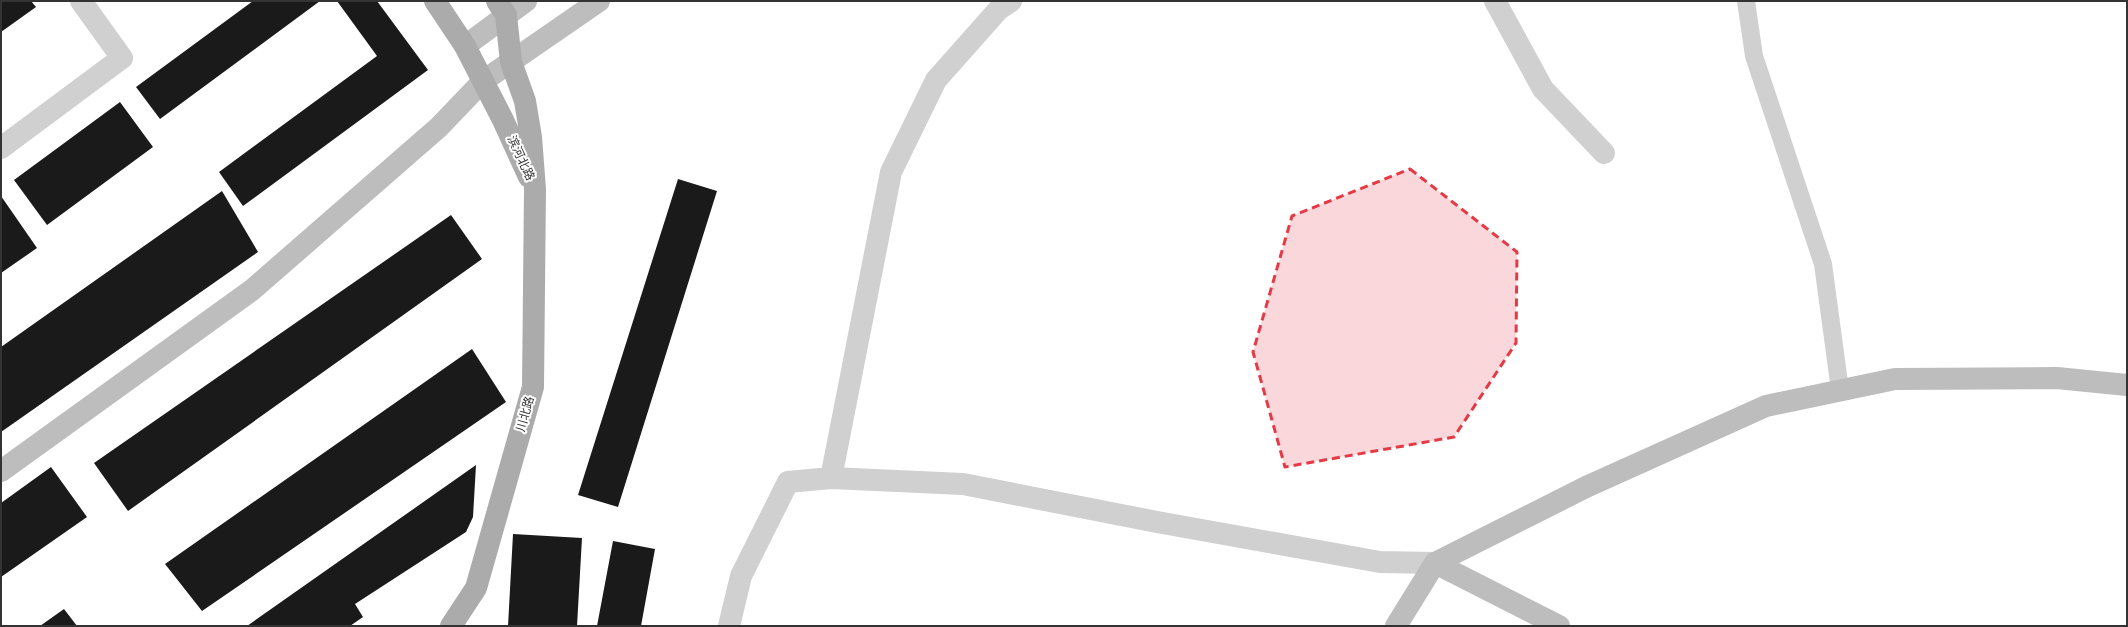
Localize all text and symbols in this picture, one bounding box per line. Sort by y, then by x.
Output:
street label: 滨河北路 [505,133,538,183]
street label: 川北路 [512,394,537,433]

